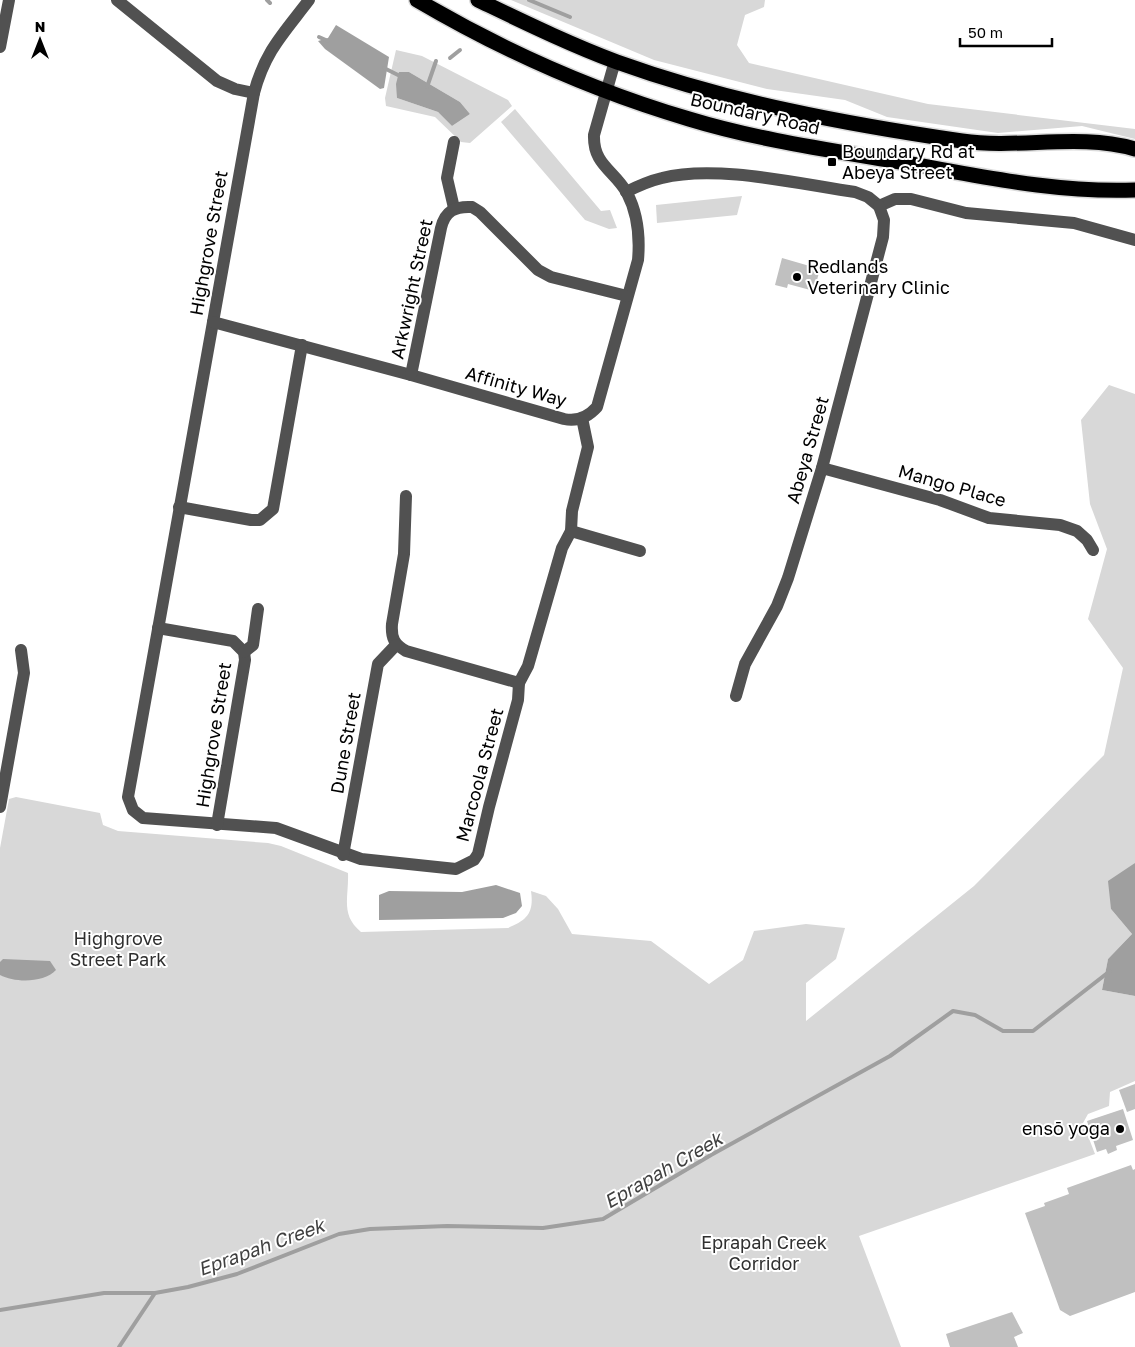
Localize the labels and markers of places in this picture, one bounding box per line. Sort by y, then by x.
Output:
place label: Boundary Rd at Abeya Street [842,140,975,183]
marker: Boundary Rd at Abeya Street [826,156,838,168]
place label: Redlands Veterinary Clinic [807,255,950,298]
marker: Redlands Veterinary Clinic [791,271,803,283]
place label: ensō yoga [1022,1117,1110,1139]
marker: ensō yoga [1114,1123,1126,1135]

